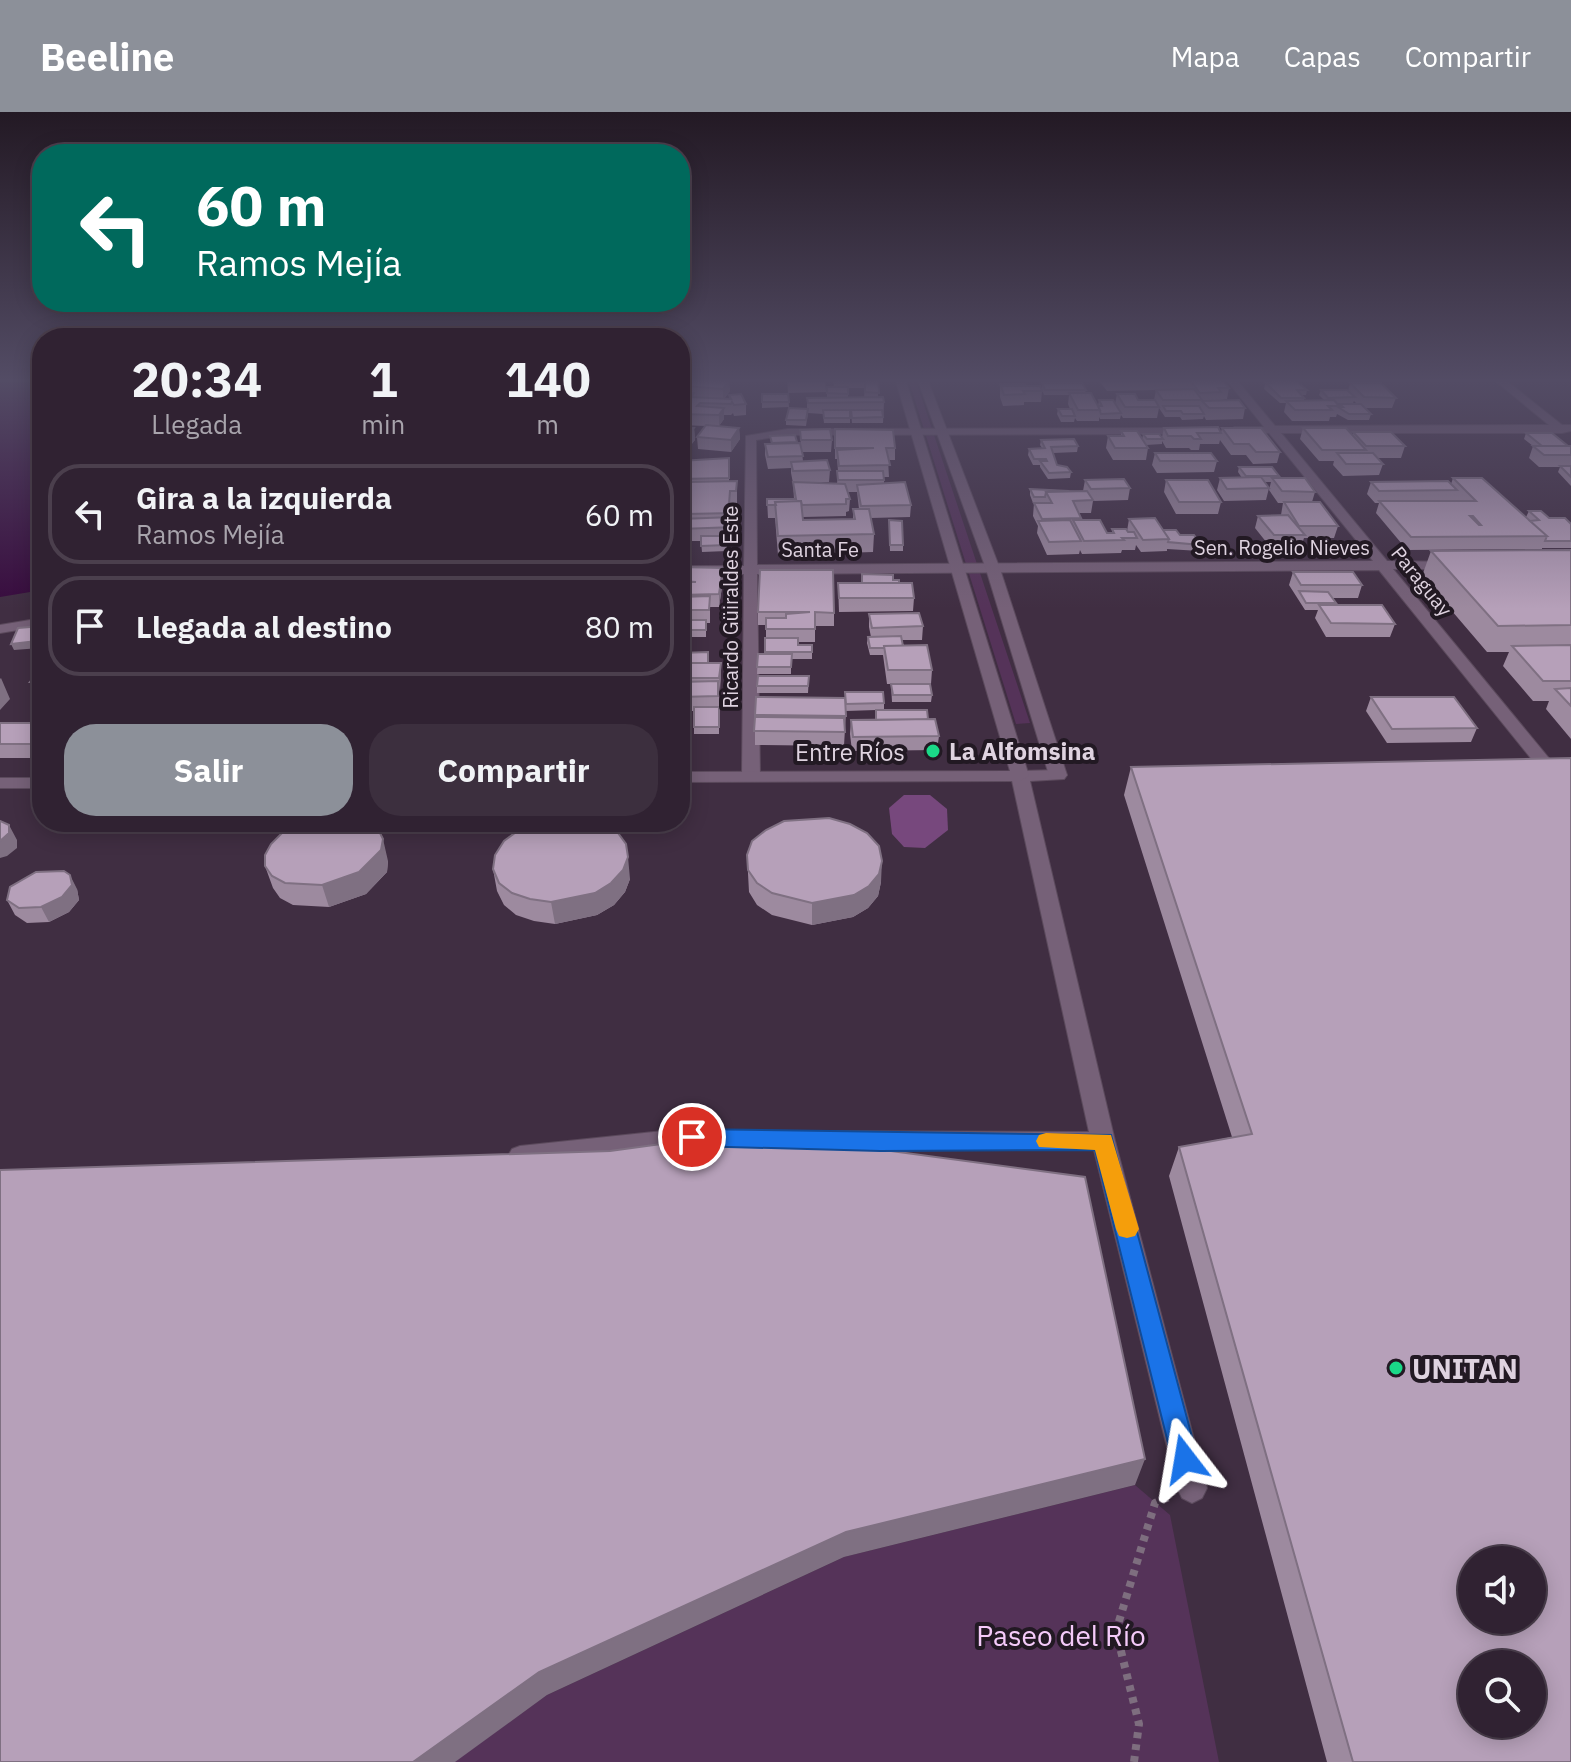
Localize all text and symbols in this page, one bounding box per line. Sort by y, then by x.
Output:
text: Beeline [40,32,174,81]
text: Mapa [1171,38,1240,75]
text: Capas [1284,38,1361,75]
text: Compartir [1405,38,1531,75]
text: 60 m [196,169,326,241]
icon: left [64,176,168,280]
text: Ramos Mejía [196,239,402,286]
text: 20:34 [131,348,262,410]
text: 1 [369,348,398,410]
text: 140 [504,348,591,410]
text: Llegada [151,407,242,441]
text: min [361,407,405,441]
text: m [536,407,559,441]
text: Gira a la izquierda [136,478,392,517]
icon: left [68,492,112,536]
text: 60 m [585,495,654,534]
street label: Ricardo Güiraldes Este [717,505,744,709]
text: Ramos Mejía [136,517,285,551]
street label: Sen. Rogelio Nieves [1194,534,1370,561]
street label: Santa Fe [781,536,859,563]
street label: Paraguay [1385,540,1459,622]
icon: arrive [68,604,112,648]
text: Llegada al destino [136,607,392,646]
text: 80 m [585,607,654,646]
button: Salir [64,724,353,816]
button: Compartir [369,724,658,816]
place label: La Alfomsina [949,735,1095,767]
street label: Entre Ríos [795,736,905,768]
marker: La Alfomsina [924,742,942,760]
pin [658,1103,726,1171]
icon: arrive [670,1115,714,1159]
place label: UNITAN [1412,1350,1518,1387]
marker: UNITAN [1387,1359,1405,1377]
position arrow [1143,1417,1227,1501]
map controls [1458,1546,1546,1738]
button: sound [1458,1546,1546,1634]
park label: Paseo del Río [976,1617,1146,1654]
button: search [1458,1650,1546,1738]

